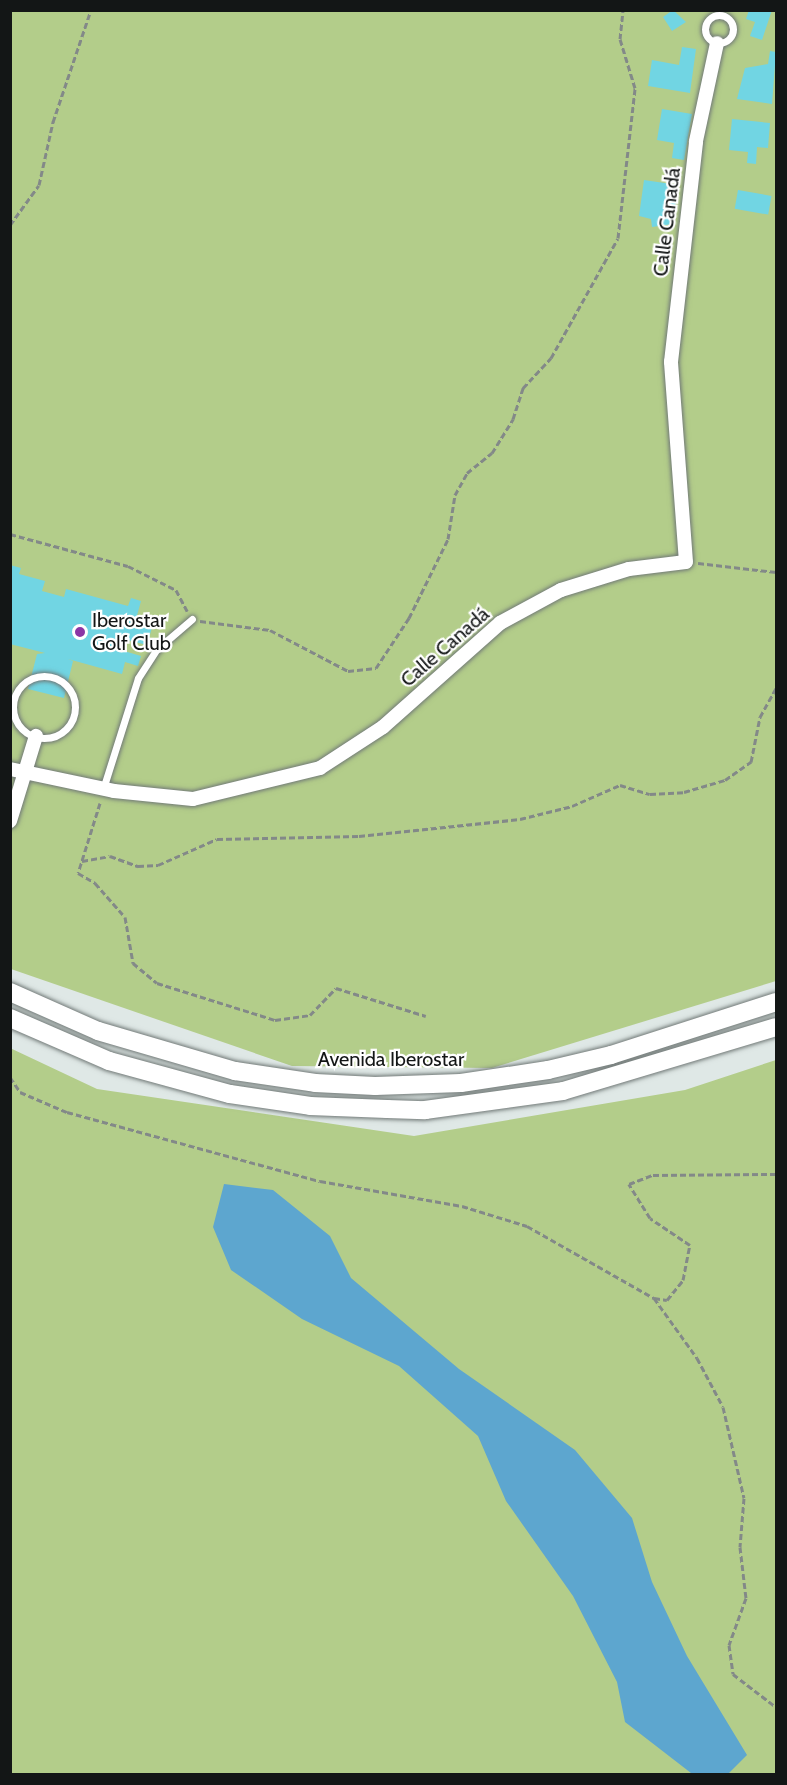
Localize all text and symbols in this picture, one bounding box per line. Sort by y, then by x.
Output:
street label: Calle Canadá [648,166,686,278]
street label: Calle Canadá [396,602,494,692]
place label: Iberostar Golf Club [92,608,171,655]
marker: Iberostar Golf Club [73,625,87,639]
street label: Avenida Iberostar [318,1047,464,1071]

